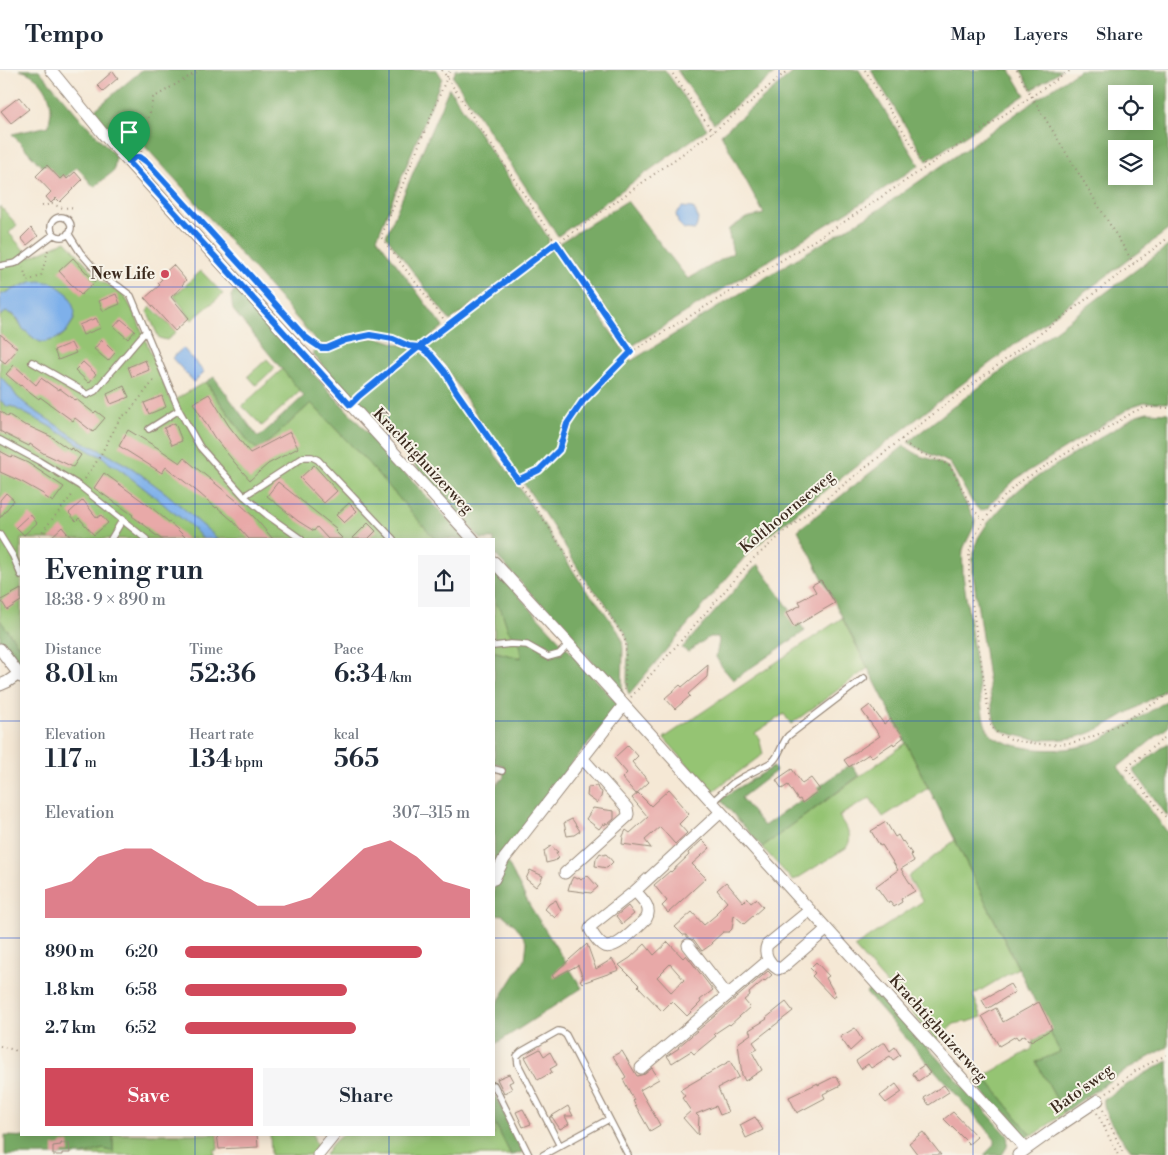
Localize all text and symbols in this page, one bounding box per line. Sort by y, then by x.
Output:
text: Tempo [25,20,104,50]
text: Map [951,23,986,46]
text: Layers [1014,23,1068,46]
text: Share [1096,23,1143,46]
map controls [1108,85,1153,185]
button: locate [1108,85,1153,130]
pin [108,111,150,162]
icon: arrive [115,118,143,146]
button: layers [1108,140,1153,185]
place label: New Life [91,264,155,284]
marker: New Life [159,268,171,280]
street label: Krachtighuizerweg [369,404,478,519]
street label: Kolthoornseweg [735,466,839,557]
text: Evening run [45,553,204,588]
button: share [418,555,470,607]
text: 18:38 · 9 × 890 m [45,590,166,610]
text: Distance [45,641,102,659]
text: Time [189,641,223,659]
text: Pace [334,641,364,659]
text: 8.01 [45,659,96,690]
text: 52:36 [189,659,256,690]
text: 6:34 [334,659,387,690]
text: km [96,669,118,687]
text: /km [387,669,412,687]
text: Elevation [45,726,106,744]
text: Heart rate [189,726,254,744]
text: kcal [334,726,359,744]
text: 117 [45,744,82,775]
text: 134 [189,744,232,775]
text: 565 [334,744,379,775]
text: m [82,754,97,772]
text: bpm [232,754,263,772]
text: Elevation [45,803,114,823]
text: 307–315 m [393,803,470,823]
text: 890 m [45,942,94,962]
text: 6:20 [125,942,158,962]
street label: Krachtighuizerweg [884,970,992,1086]
text: 1.8 km [45,980,94,1000]
text: 6:58 [125,980,157,1000]
text: 2.7 km [45,1018,96,1038]
text: 6:52 [125,1018,156,1038]
street label: Bato'sweg [1046,1059,1118,1119]
button: Save [45,1068,253,1126]
button: Share [263,1068,470,1126]

